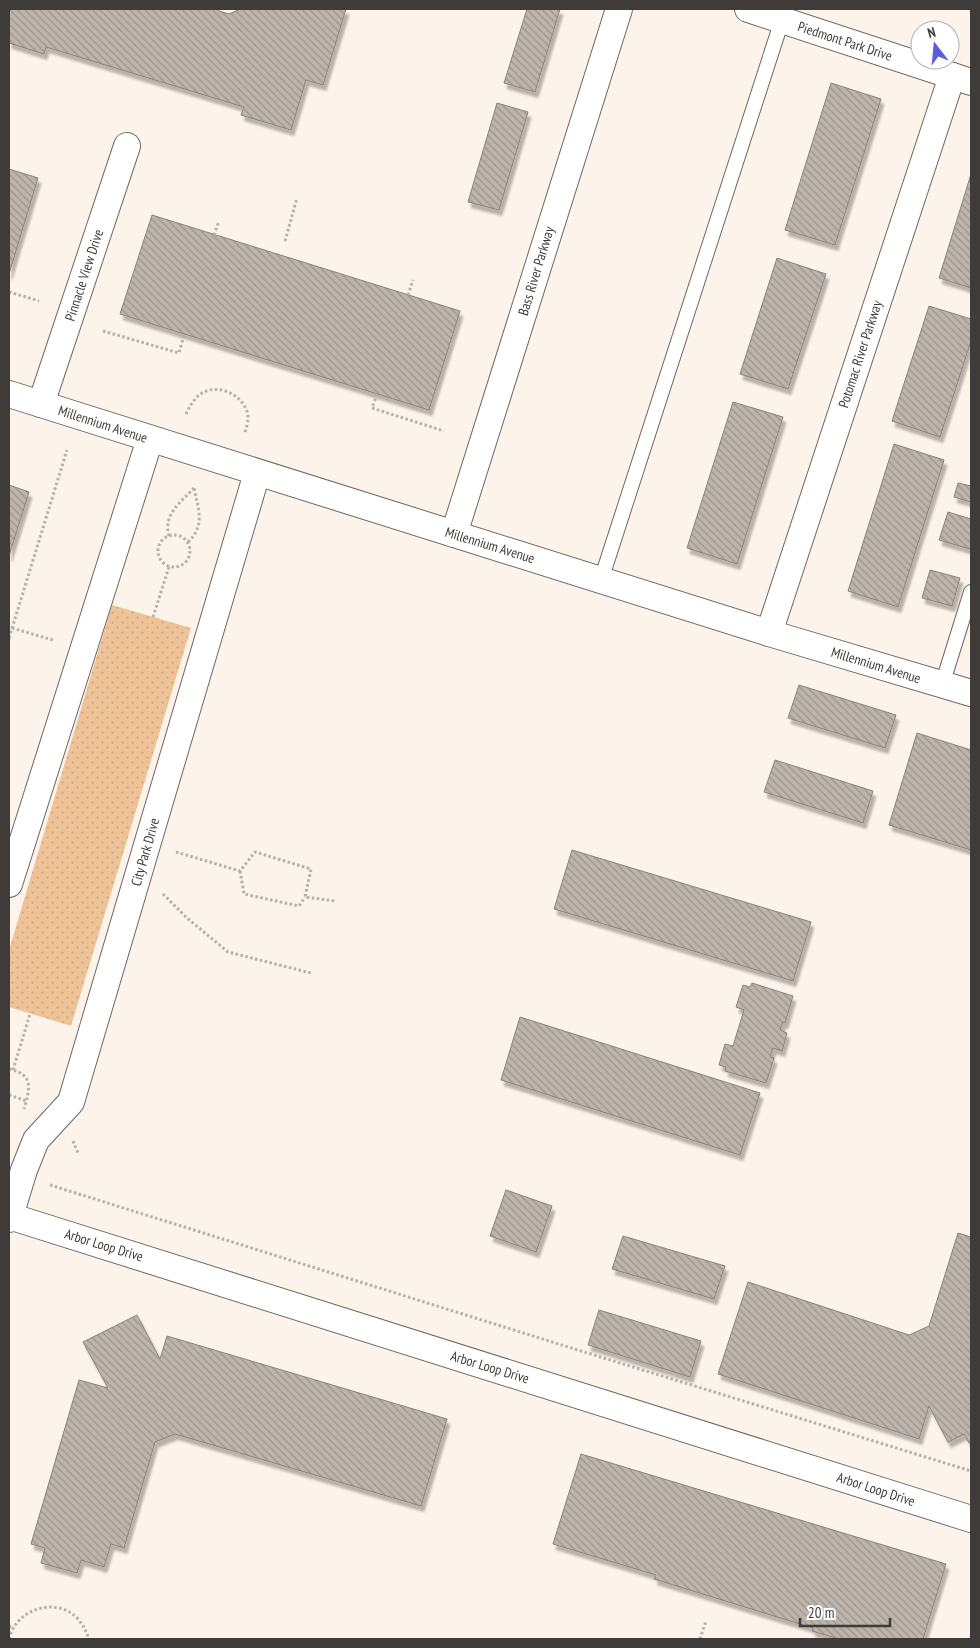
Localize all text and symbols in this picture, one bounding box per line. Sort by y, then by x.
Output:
street label: Piedmont Park Drive [796,17,895,65]
north arrow [910,20,960,70]
text: N [925,23,938,42]
street label: Bass River Parkway [514,224,558,318]
street label: Pinnacle View Drive [61,227,107,323]
street label: Potomac River Parkway [834,297,886,410]
street label: Millennium Avenue [56,401,150,447]
street label: Millennium Avenue [443,523,537,567]
street label: Millennium Avenue [829,643,923,687]
street label: City Park Drive [127,816,163,888]
street label: Arbor Loop Drive [63,1225,146,1266]
street label: Arbor Loop Drive [449,1347,532,1388]
street label: Arbor Loop Drive [835,1468,918,1510]
scale bar [800,1596,890,1628]
text: 20 m [808,1603,834,1622]

